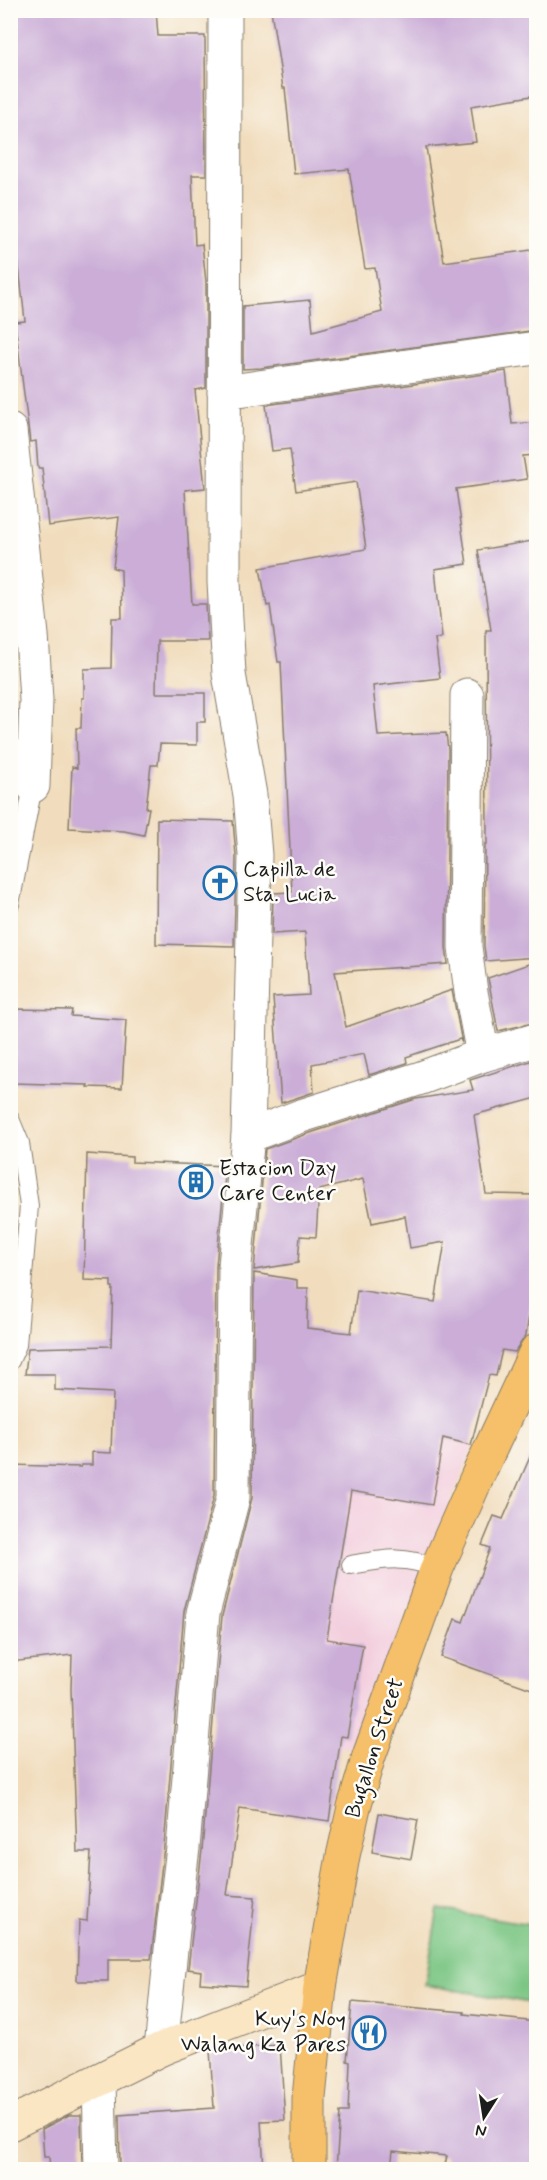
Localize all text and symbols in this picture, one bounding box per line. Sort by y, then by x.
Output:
place label: Capilla de Sta. Lucia [243,856,337,909]
church icon: Capilla de Sta. Lucia [202,865,238,901]
place label: Estacion Day Care Center [219,1155,337,1208]
building icon: Estacion Day Care Center [178,1164,214,1200]
street label: Bugallon Street [339,1674,414,1823]
place label: Kuy's Noy Walang Ka Pares [181,2006,346,2060]
restaurant icon: Kuy's Noy Walang Ka Pares [351,2015,387,2051]
north arrow [454,2087,514,2147]
text: N [474,2119,489,2142]

